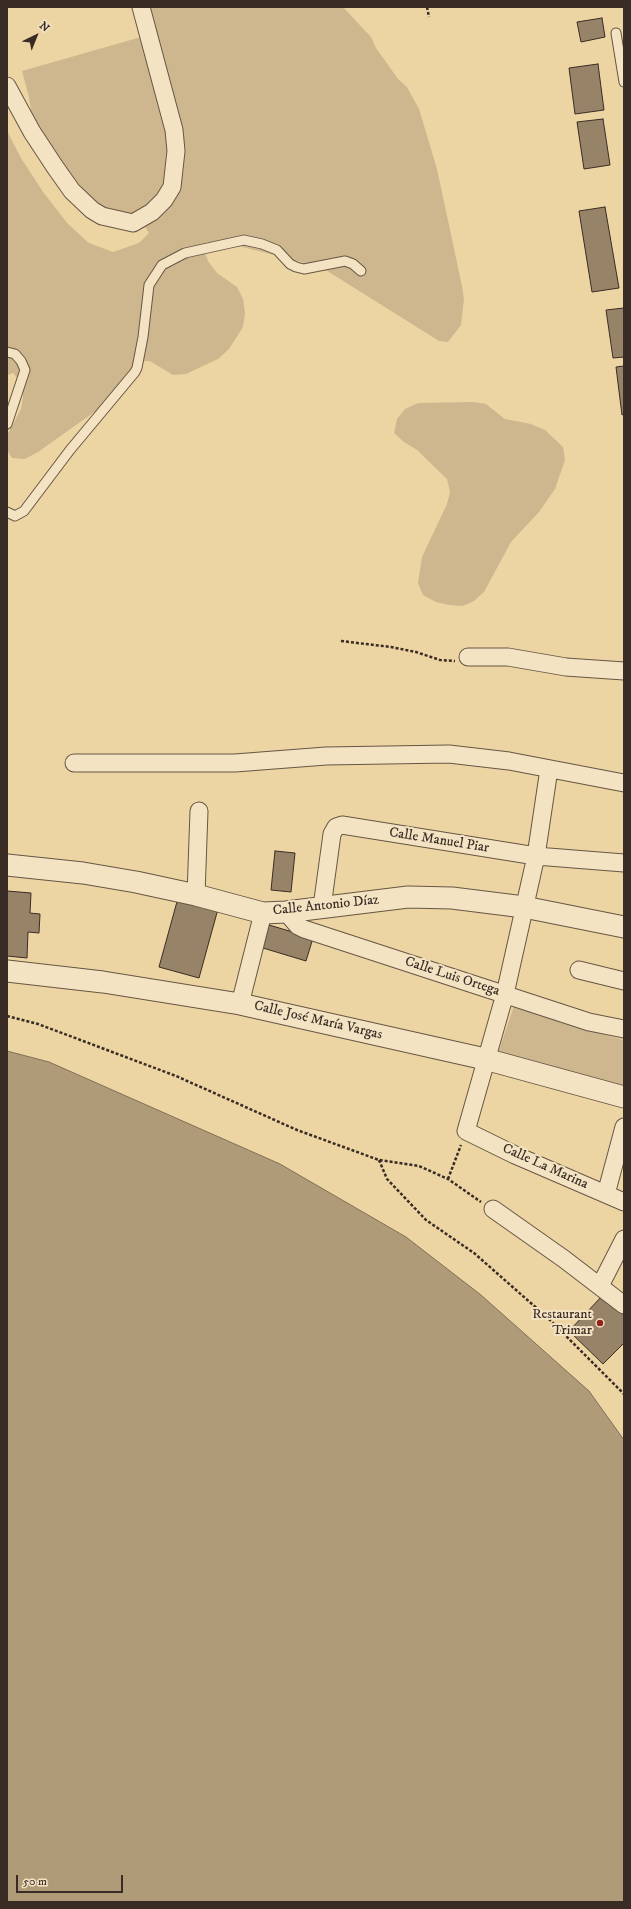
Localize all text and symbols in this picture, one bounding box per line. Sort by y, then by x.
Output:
north arrow [16,16,56,56]
text: N [36,19,52,35]
street label: Calle Manuel Piar [388,825,490,857]
street label: Calle Antonio Díaz [272,892,380,920]
street label: Calle Luis Ortega [402,954,502,1000]
street label: Calle José María Vargas [252,998,384,1044]
street label: Calle La Marina [499,1141,591,1193]
place label: Restaurant Trimar [532,1307,592,1340]
marker: Restaurant Trimar [595,1318,605,1328]
scale bar [18,1867,125,1893]
text: 50 m [23,1874,47,1889]

